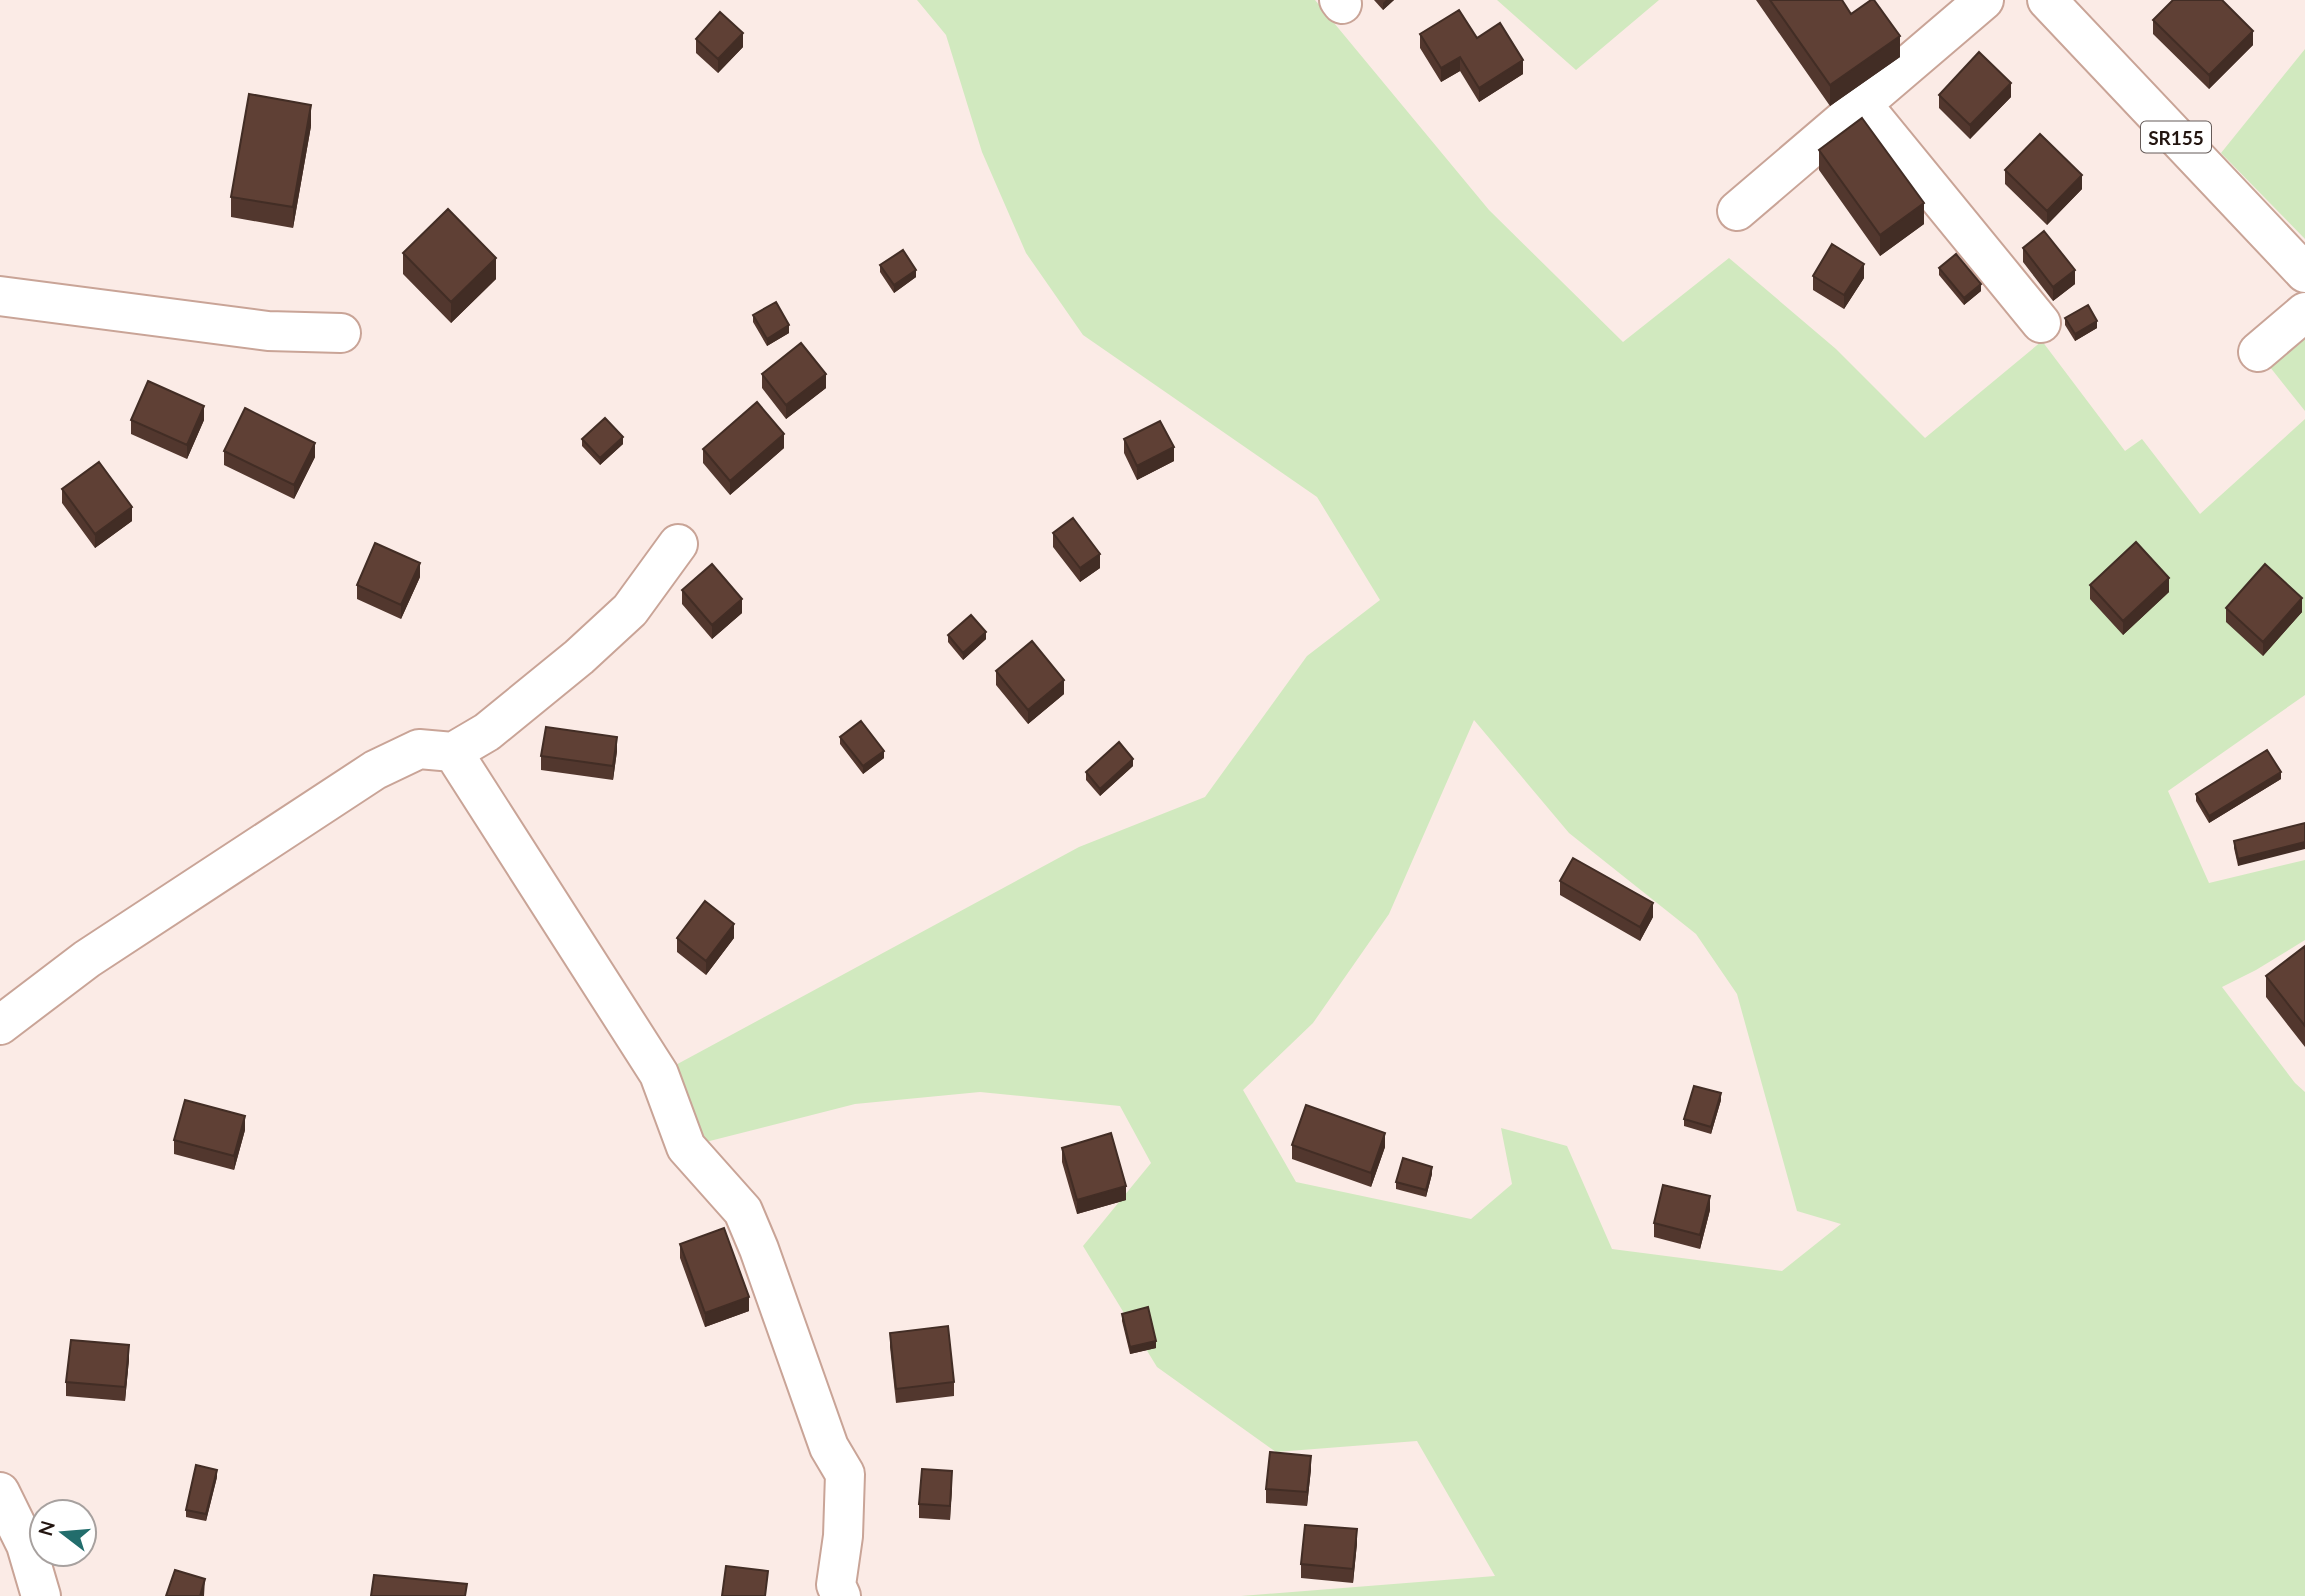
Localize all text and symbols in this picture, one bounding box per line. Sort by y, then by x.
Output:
road number: SR155 [2141,122,2211,153]
north arrow [28,1498,98,1568]
text: N [33,1518,59,1538]

